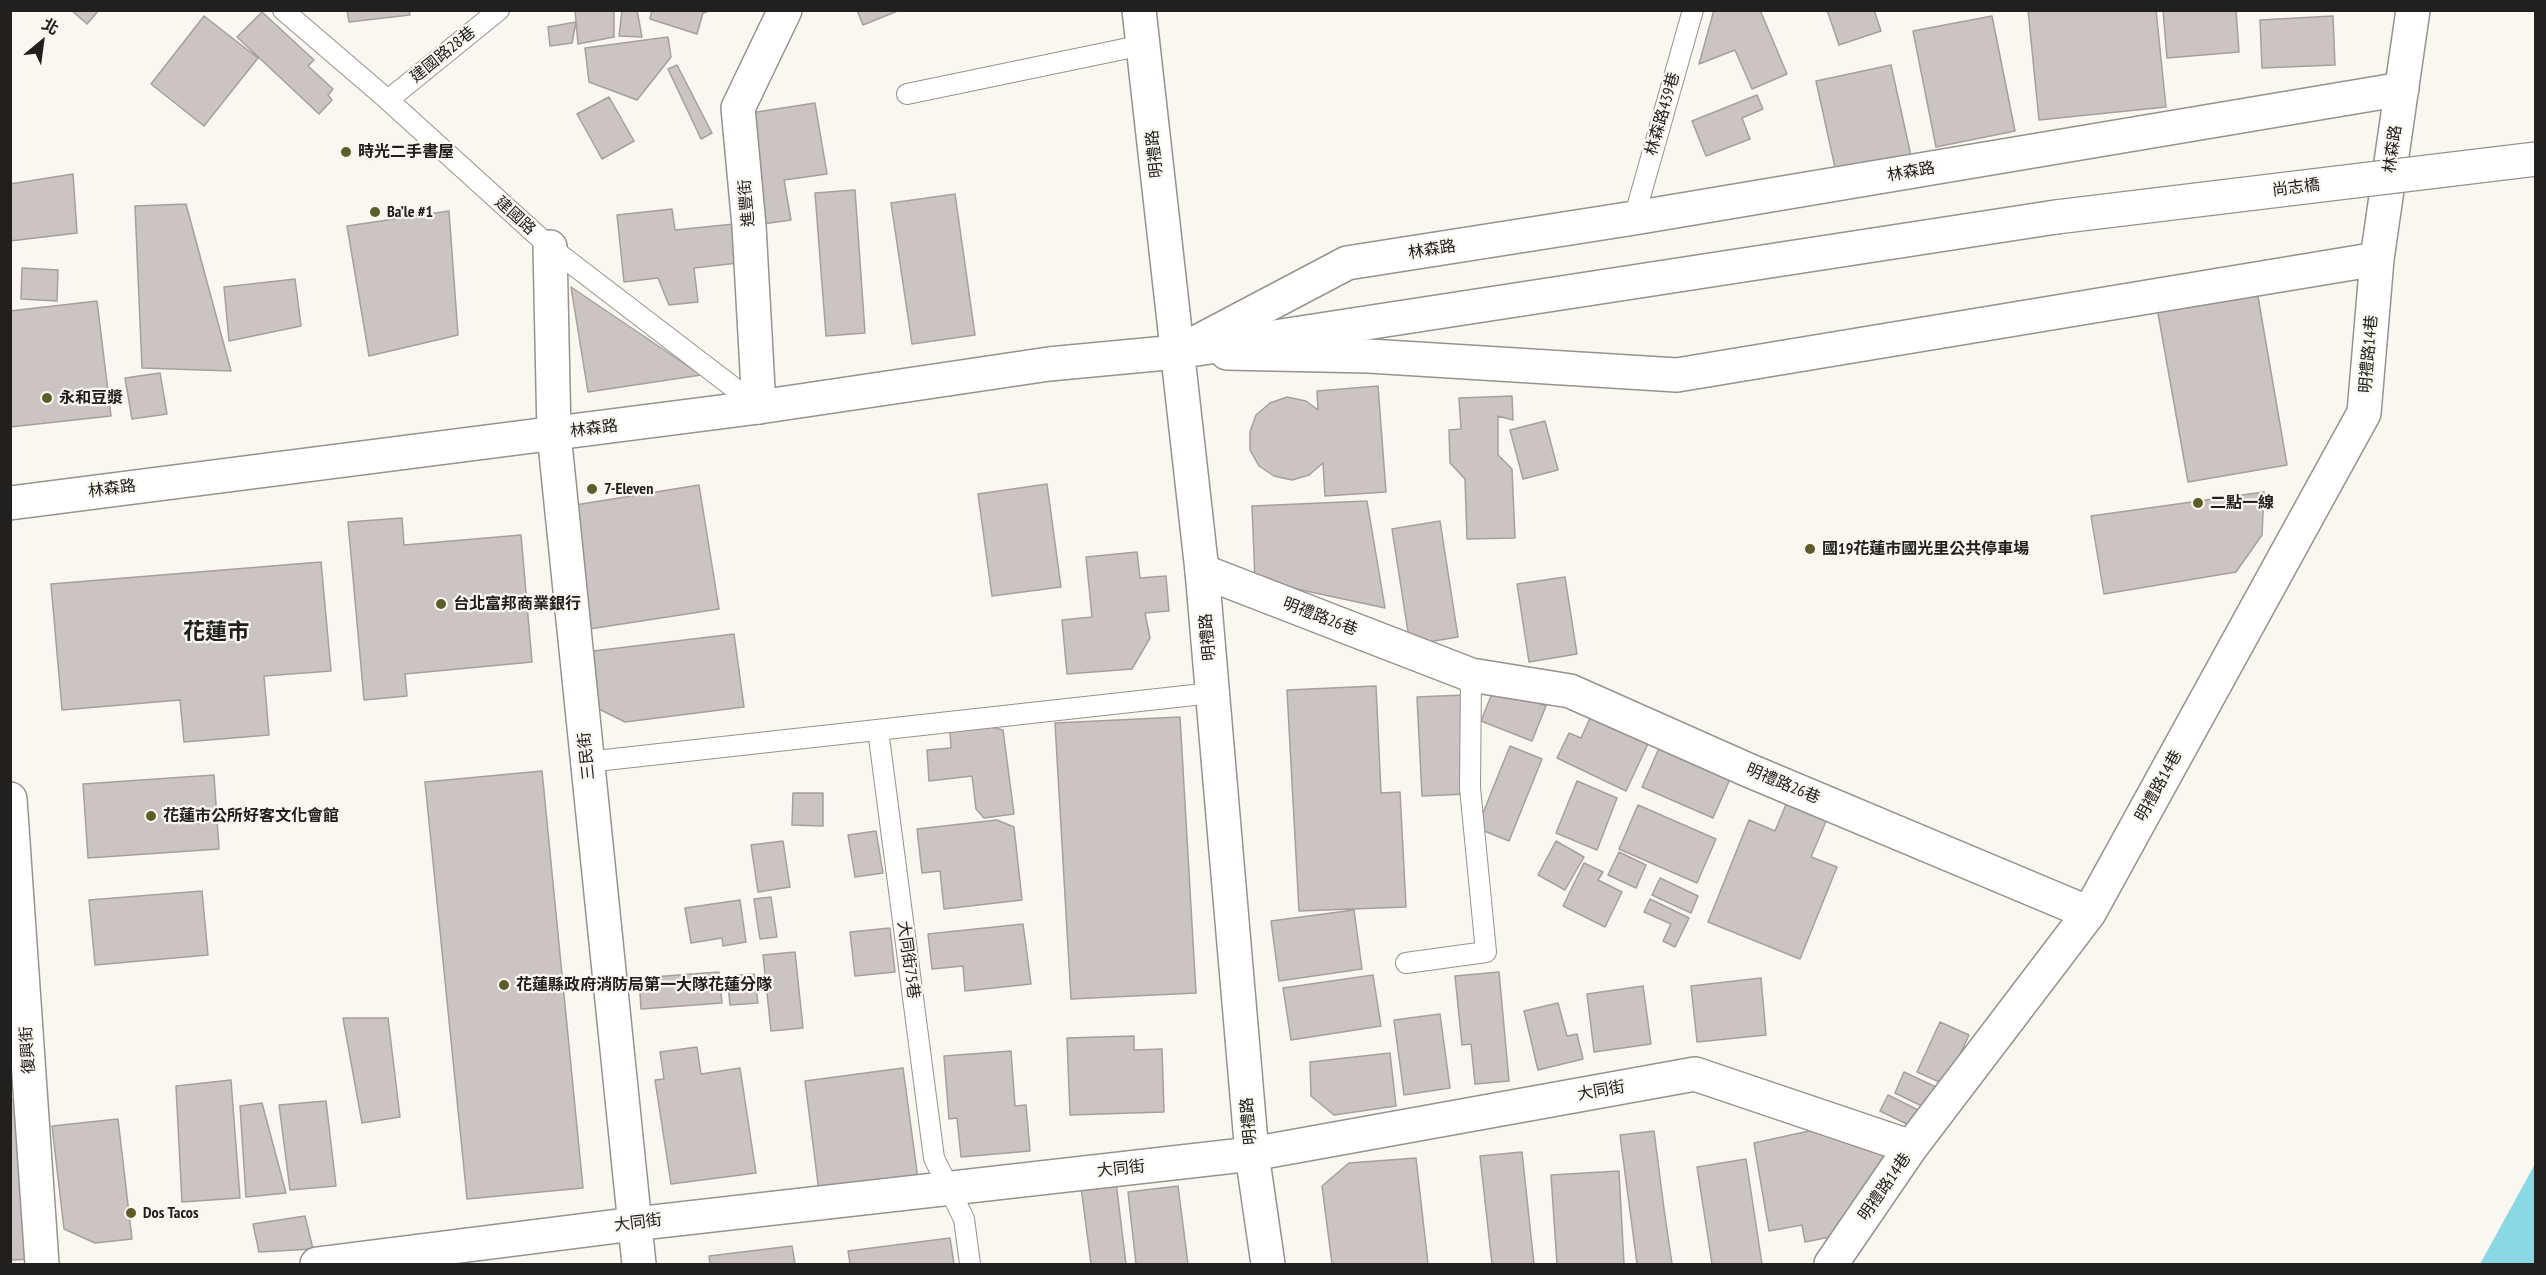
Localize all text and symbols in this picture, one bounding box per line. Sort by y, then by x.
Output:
north arrow [12,12,72,72]
text: 北 [39,14,63,39]
street label: 建國路28巷 [406,23,480,87]
street label: 林森路439巷 [1642,70,1684,158]
street label: 林森路 [2380,124,2406,174]
street label: 明禮路 [1143,129,1167,179]
place label: 時光二手書屋 [358,142,454,162]
marker: 時光二手書屋 [339,145,353,159]
street label: 林森路 [1886,158,1936,186]
street label: 尚志橋 [2271,176,2321,200]
street label: 進豐街 [735,178,759,228]
street label: 建國路 [491,193,539,239]
place label: Ba’le #1 [387,202,433,222]
marker: Ba’le #1 [368,205,382,219]
street label: 林森路 [1407,237,1457,263]
street label: 明禮路14巷 [2356,314,2382,394]
place label: 永和豆漿 [59,388,123,408]
marker: 永和豆漿 [40,391,54,405]
street label: 林森路 [569,417,619,441]
street label: 林森路 [87,477,137,501]
place label: 7-Eleven [604,479,653,499]
marker: 7-Eleven [585,482,599,496]
place label: 二點一線 [2210,493,2274,513]
marker: 二點一線 [2191,496,2205,510]
place label: 國19花蓮市國光里公共停車場 [1822,539,2029,559]
marker: 國19花蓮市國光里公共停車場 [1803,542,1817,556]
place label: 台北富邦商業銀行 [453,594,581,614]
street label: 明禮路26巷 [1280,594,1360,640]
marker: 台北富邦商業銀行 [434,597,448,611]
street label: 明禮路 [1196,612,1220,662]
district label: 花蓮市 [183,620,249,646]
street label: 三民街 [575,731,599,781]
street label: 明禮路14巷 [2132,747,2186,825]
street label: 明禮路26巷 [1743,760,1823,808]
place label: 花蓮市公所好客文化會館 [163,806,339,826]
marker: 花蓮市公所好客文化會館 [144,809,158,823]
street label: 大同街75巷 [893,920,923,1000]
place label: 花蓮縣政府消防局第一大隊花蓮分隊 [516,975,772,995]
marker: 花蓮縣政府消防局第一大隊花蓮分隊 [497,978,511,992]
street label: 復興街 [17,1025,39,1075]
street label: 大同街 [1576,1077,1626,1105]
street label: 明禮路 [1237,1096,1261,1146]
street label: 明禮路14巷 [1855,1149,1915,1225]
street label: 大同街 [1096,1157,1146,1181]
place label: Dos Tacos [143,1203,198,1223]
marker: Dos Tacos [124,1206,138,1220]
street label: 大同街 [613,1211,663,1235]

